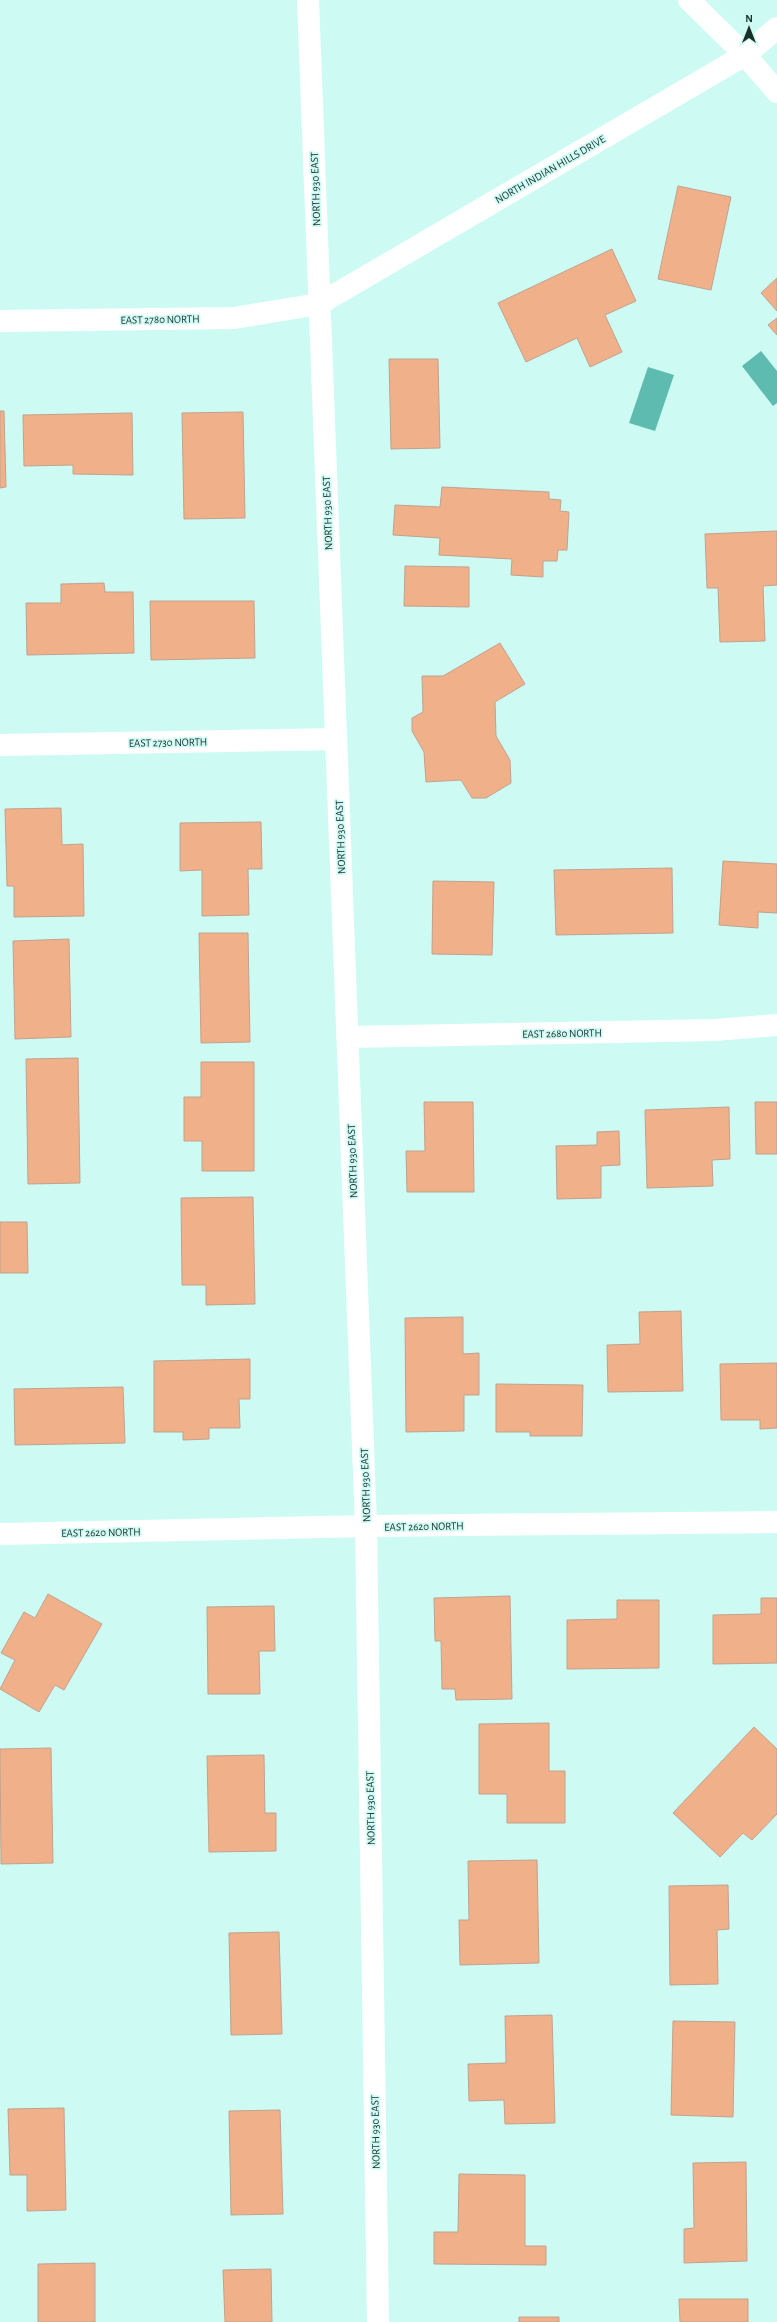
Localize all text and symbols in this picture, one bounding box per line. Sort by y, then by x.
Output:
north arrow [729,8,769,48]
text: N [745,13,753,24]
street label: NORTH INDIAN HILLS DRIVE [493,133,608,205]
street label: NORTH 930 EAST [309,151,322,226]
street label: EAST 2780 NORTH [120,313,200,326]
street label: NORTH 930 EAST [321,475,334,550]
street label: EAST 2730 NORTH [129,736,207,749]
street label: NORTH 930 EAST [334,799,347,874]
street label: EAST 2680 NORTH [522,1027,602,1040]
street label: NORTH 930 EAST [346,1123,359,1198]
street label: NORTH 930 EAST [359,1447,372,1522]
street label: EAST 2620 NORTH [384,1520,464,1533]
street label: EAST 2620 NORTH [61,1526,141,1539]
street label: NORTH 930 EAST [364,1770,377,1845]
street label: NORTH 930 EAST [369,2094,382,2169]

